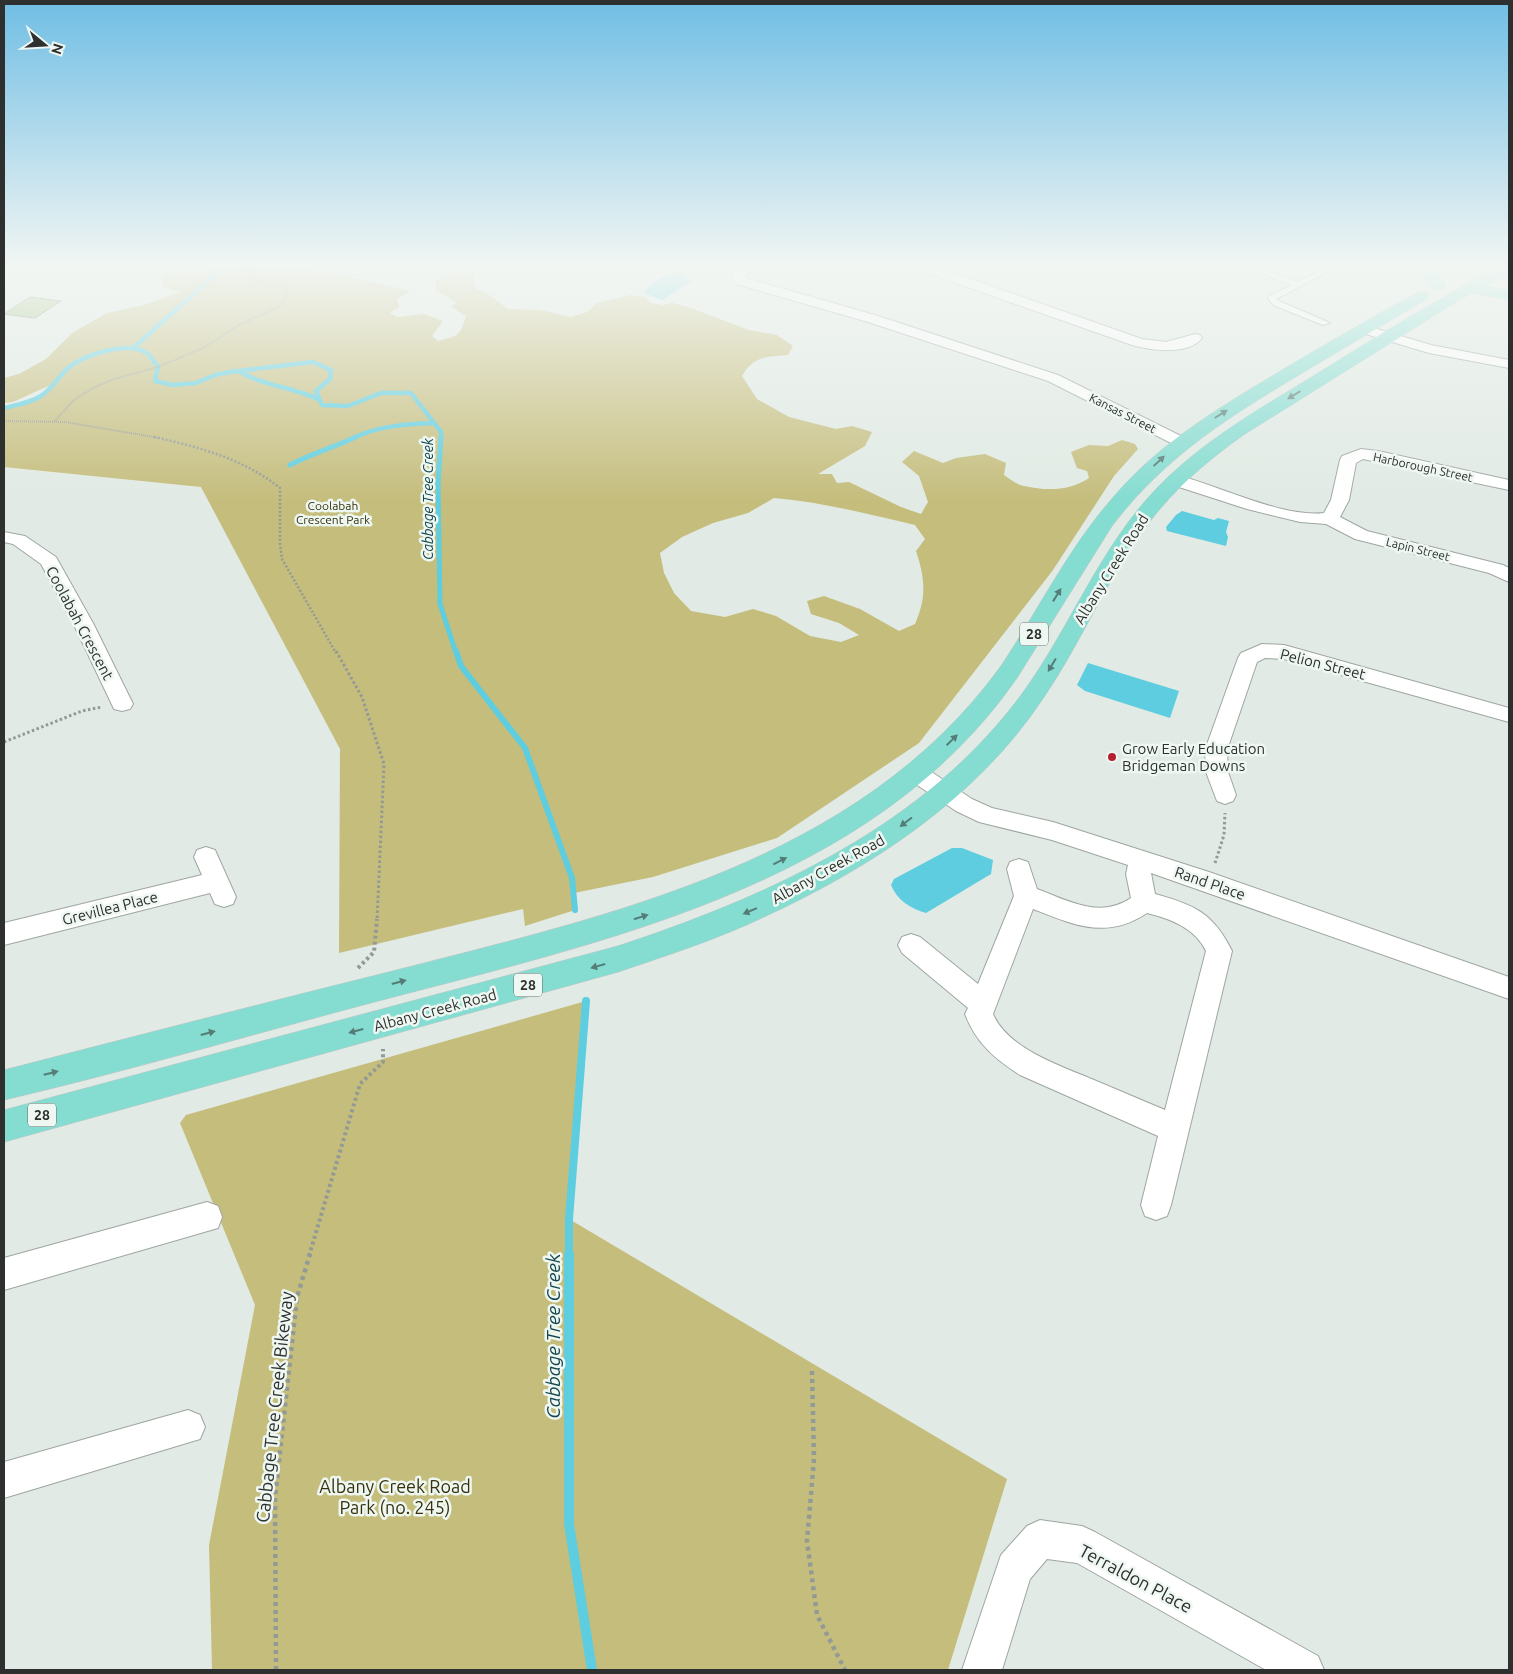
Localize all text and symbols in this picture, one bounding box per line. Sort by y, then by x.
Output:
north arrow [20,20,70,70]
text: N [48,42,67,56]
street label: Kansas Street [1087,391,1159,436]
one-way arrow [1288,391,1301,400]
one-way arrow [1215,409,1228,419]
water label: Cabbage Tree Creek [420,437,436,560]
street label: Harborough Street [1372,450,1474,484]
one-way arrow [1152,455,1164,467]
park label: Coolabah Crescent Park [296,499,370,526]
street label: Albany Creek Road [1070,511,1152,627]
street label: Lapin Street [1385,535,1452,563]
street label: Coolabah Crescent [43,563,117,683]
one-way arrow [1053,589,1062,602]
road number: 28 [1020,622,1048,646]
street label: Pelion Street [1279,645,1367,683]
one-way arrow [1048,659,1057,672]
one-way arrow [946,734,958,746]
place label: Grow Early Education Bridgeman Downs [1122,740,1265,774]
marker: Grow Early Education Bridgeman Downs [1106,751,1118,763]
one-way arrow [899,817,913,827]
street label: Albany Creek Road [769,831,887,907]
one-way arrow [772,857,787,865]
street label: Rand Place [1172,863,1248,903]
street label: Grevillea Place [60,888,160,928]
one-way arrow [743,908,757,916]
one-way arrow [633,912,648,920]
one-way arrow [590,963,605,971]
road number: 28 [514,974,542,996]
one-way arrow [392,978,407,986]
street label: Albany Creek Road [372,985,498,1035]
one-way arrow [349,1027,364,1035]
one-way arrow [201,1028,216,1036]
one-way arrow [43,1069,58,1077]
road number: 28 [28,1104,56,1126]
water label: Cabbage Tree Creek [542,1253,564,1419]
street label: Cabbage Tree Creek Bikeway [252,1290,296,1524]
park label: Albany Creek Road Park (no. 245) [319,1476,471,1518]
street label: Terraldon Place [1076,1540,1196,1616]

